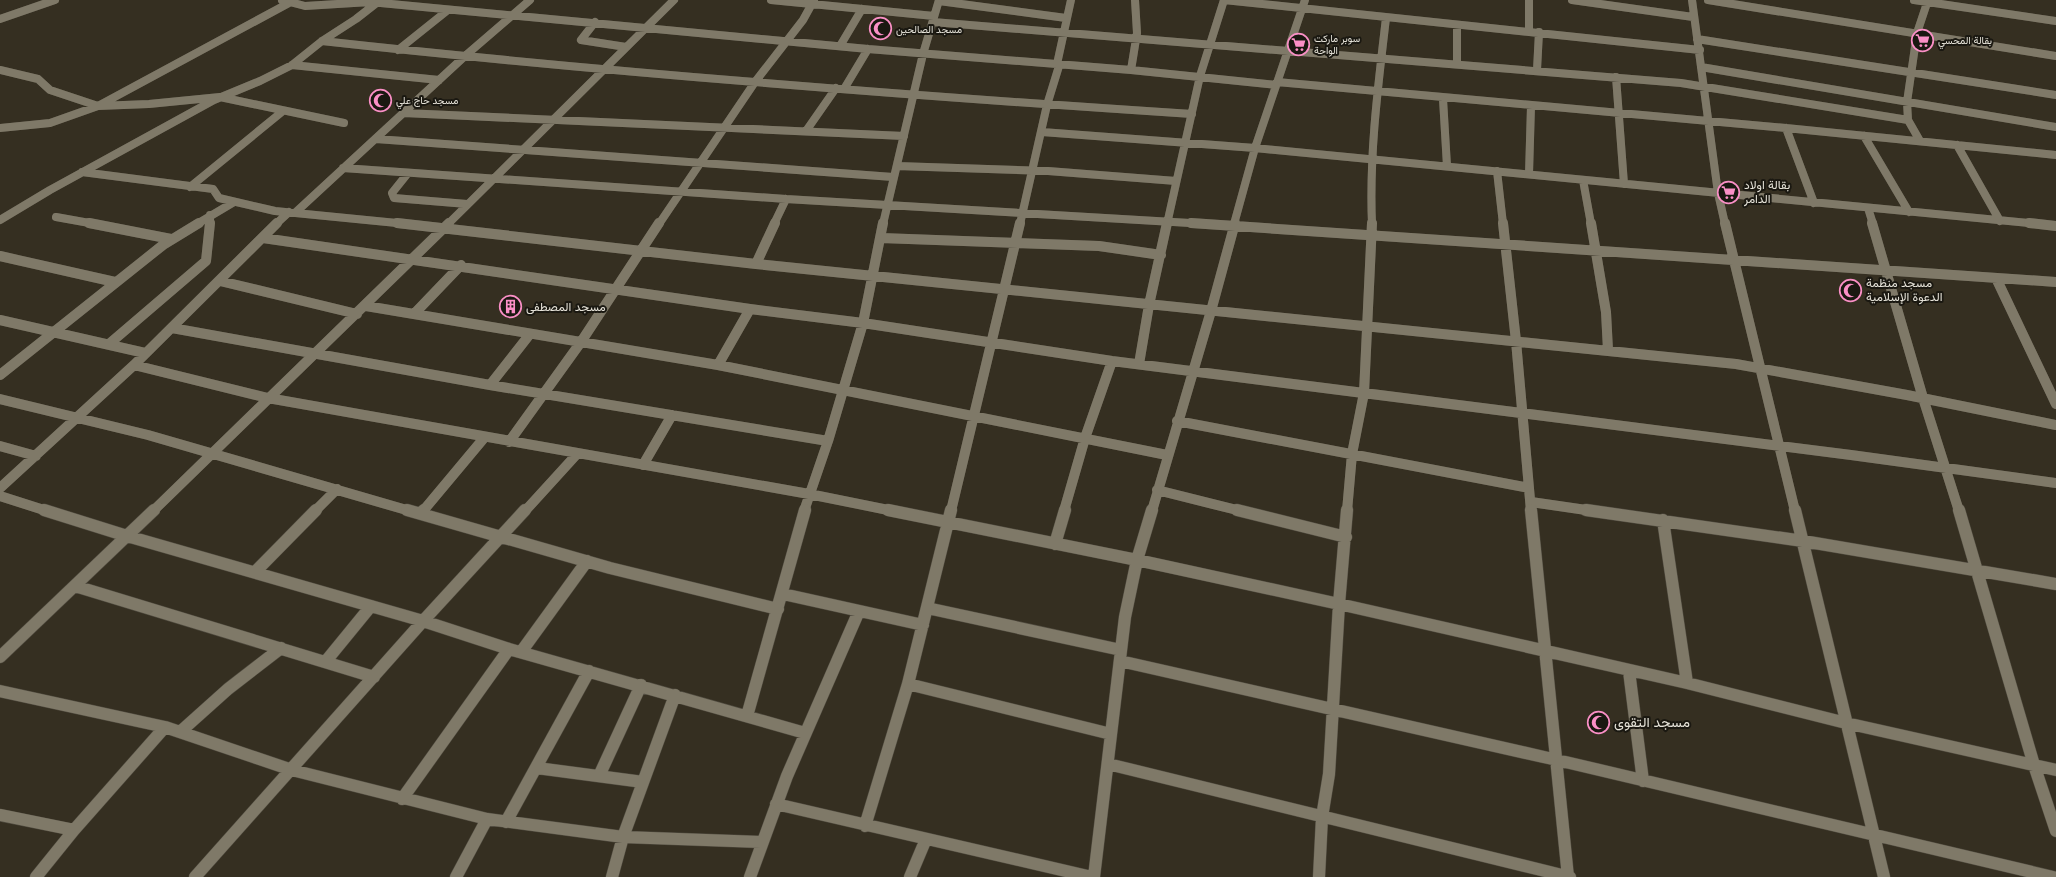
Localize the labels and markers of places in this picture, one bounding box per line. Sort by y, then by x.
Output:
mosque icon: مسجد الصالحين [868,16,894,42]
place label: مسجد الصالحين [896,24,962,36]
supermarket icon: بقالة المحسي [1910,27,1936,53]
supermarket icon: سوبر ماركت الواحة [1286,31,1312,57]
place label: سوبر ماركت الواحة [1314,33,1360,57]
place label: بقالة المحسي [1938,35,1992,49]
mosque icon: مسجد حاج علي [367,87,393,113]
place label: مسجد حاج علي [396,95,458,109]
place label: بقالة اولاد الدامر [1743,178,1790,207]
supermarket icon: بقالة اولاد الدامر [1715,179,1741,205]
place label: مسجد منظمة الدعوة الإسلامية [1866,276,1942,305]
mosque icon: مسجد منظمة الدعوة الإسلامية [1838,277,1864,303]
building icon: مسجد المصطفى [497,294,523,320]
place label: مسجد المصطفى [526,300,606,315]
mosque icon: مسجد التقوى [1586,709,1612,735]
place label: مسجد التقوى [1614,714,1690,731]

